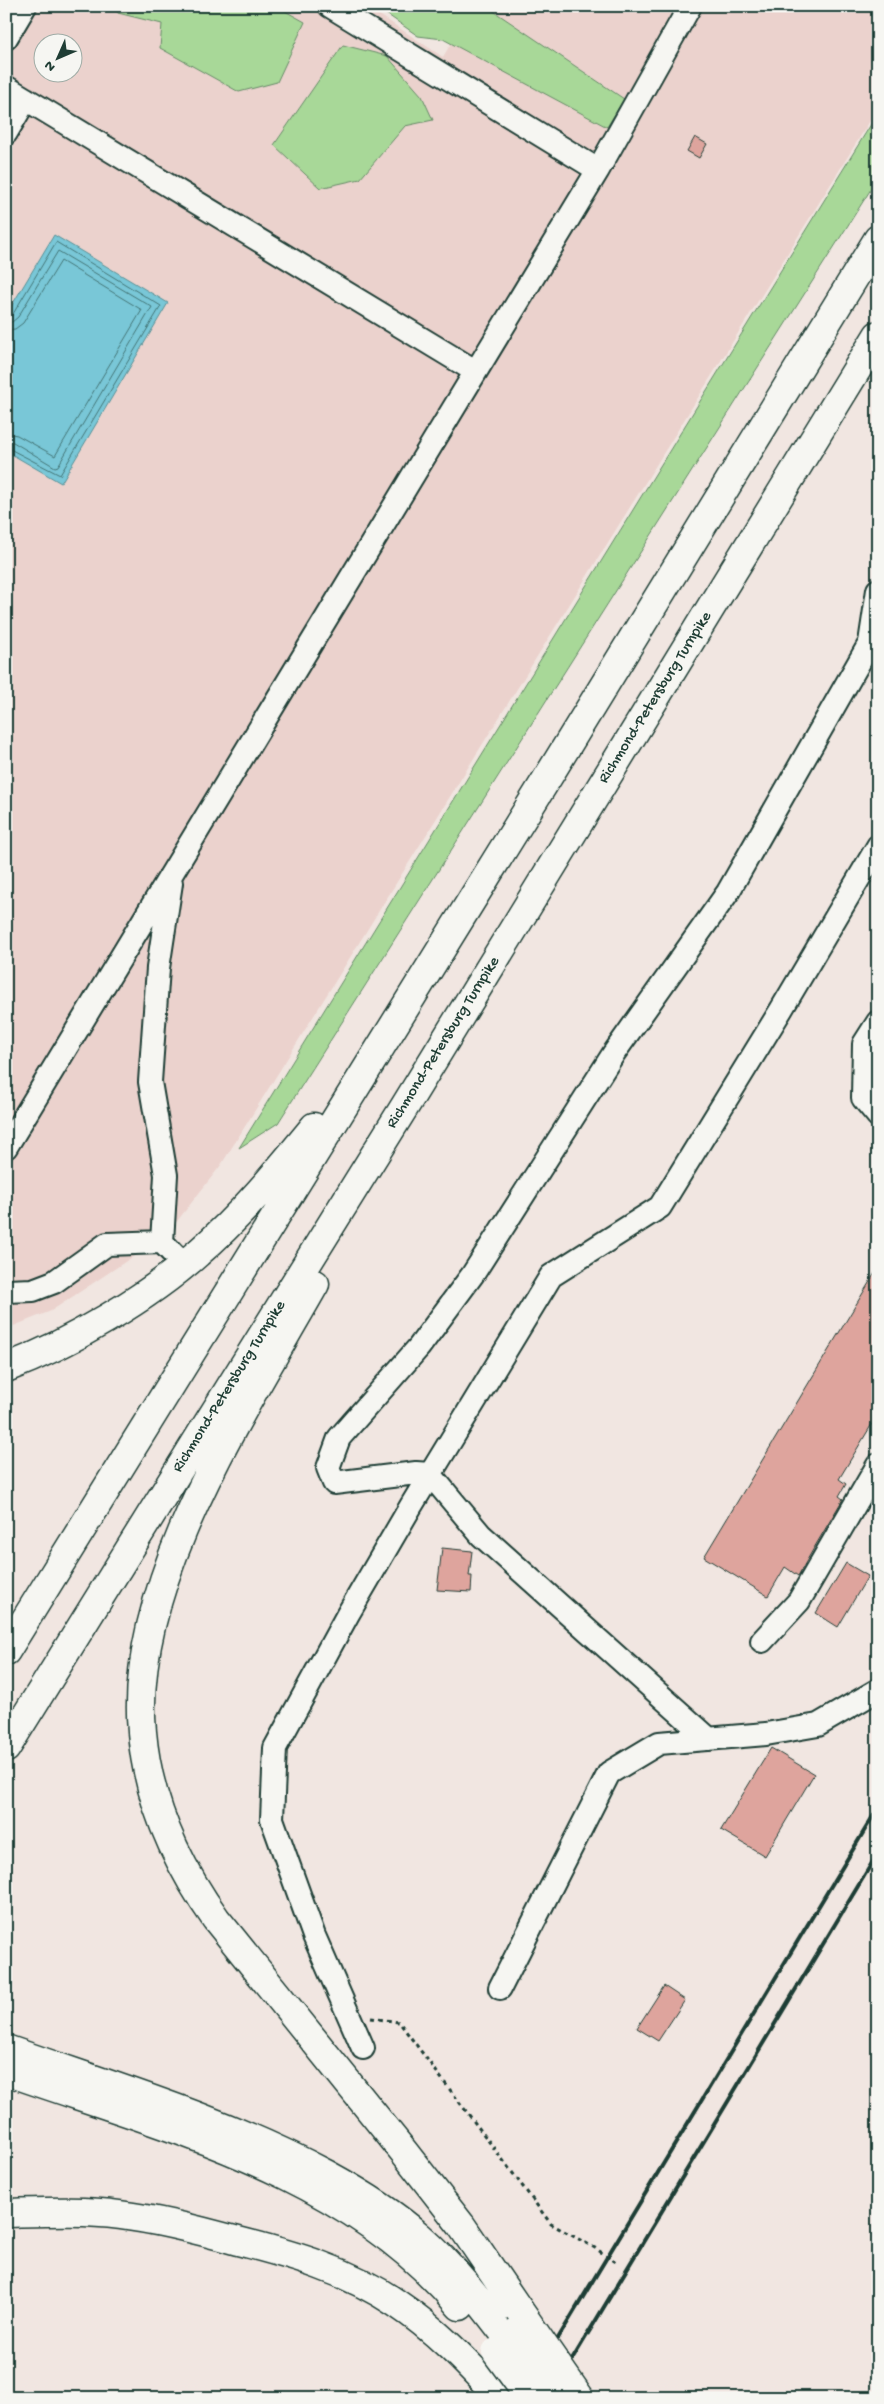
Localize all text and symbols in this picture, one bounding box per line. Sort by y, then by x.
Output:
north arrow [32,32,82,82]
text: N [41,56,60,75]
street label: Richmond-Petersburg Turnpike [595,608,717,787]
street label: Richmond-Petersburg Turnpike [383,953,505,1132]
street label: Richmond-Petersburg Turnpike [169,1297,291,1476]

